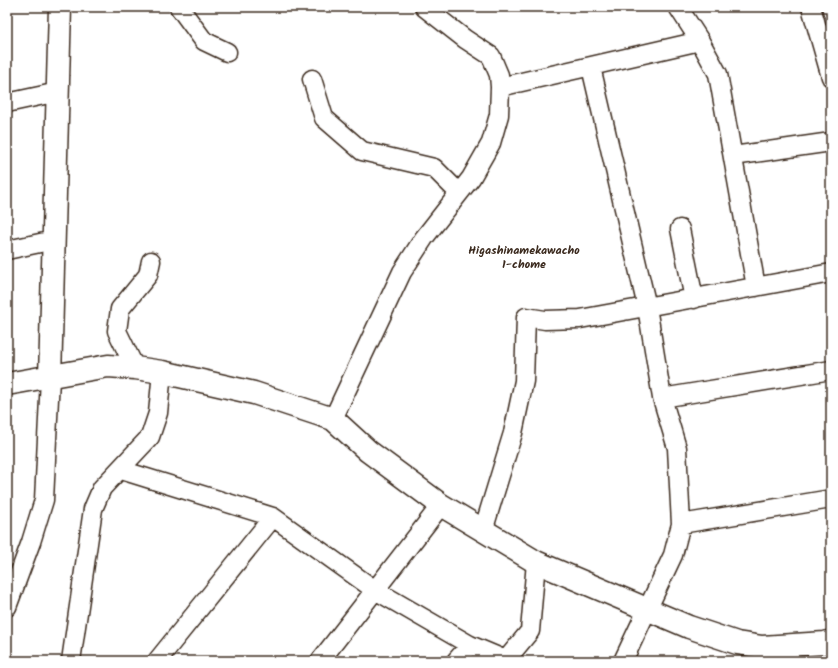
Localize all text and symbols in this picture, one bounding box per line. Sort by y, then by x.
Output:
district label: Higashinamekawacho 1-chome [468,241,580,274]

